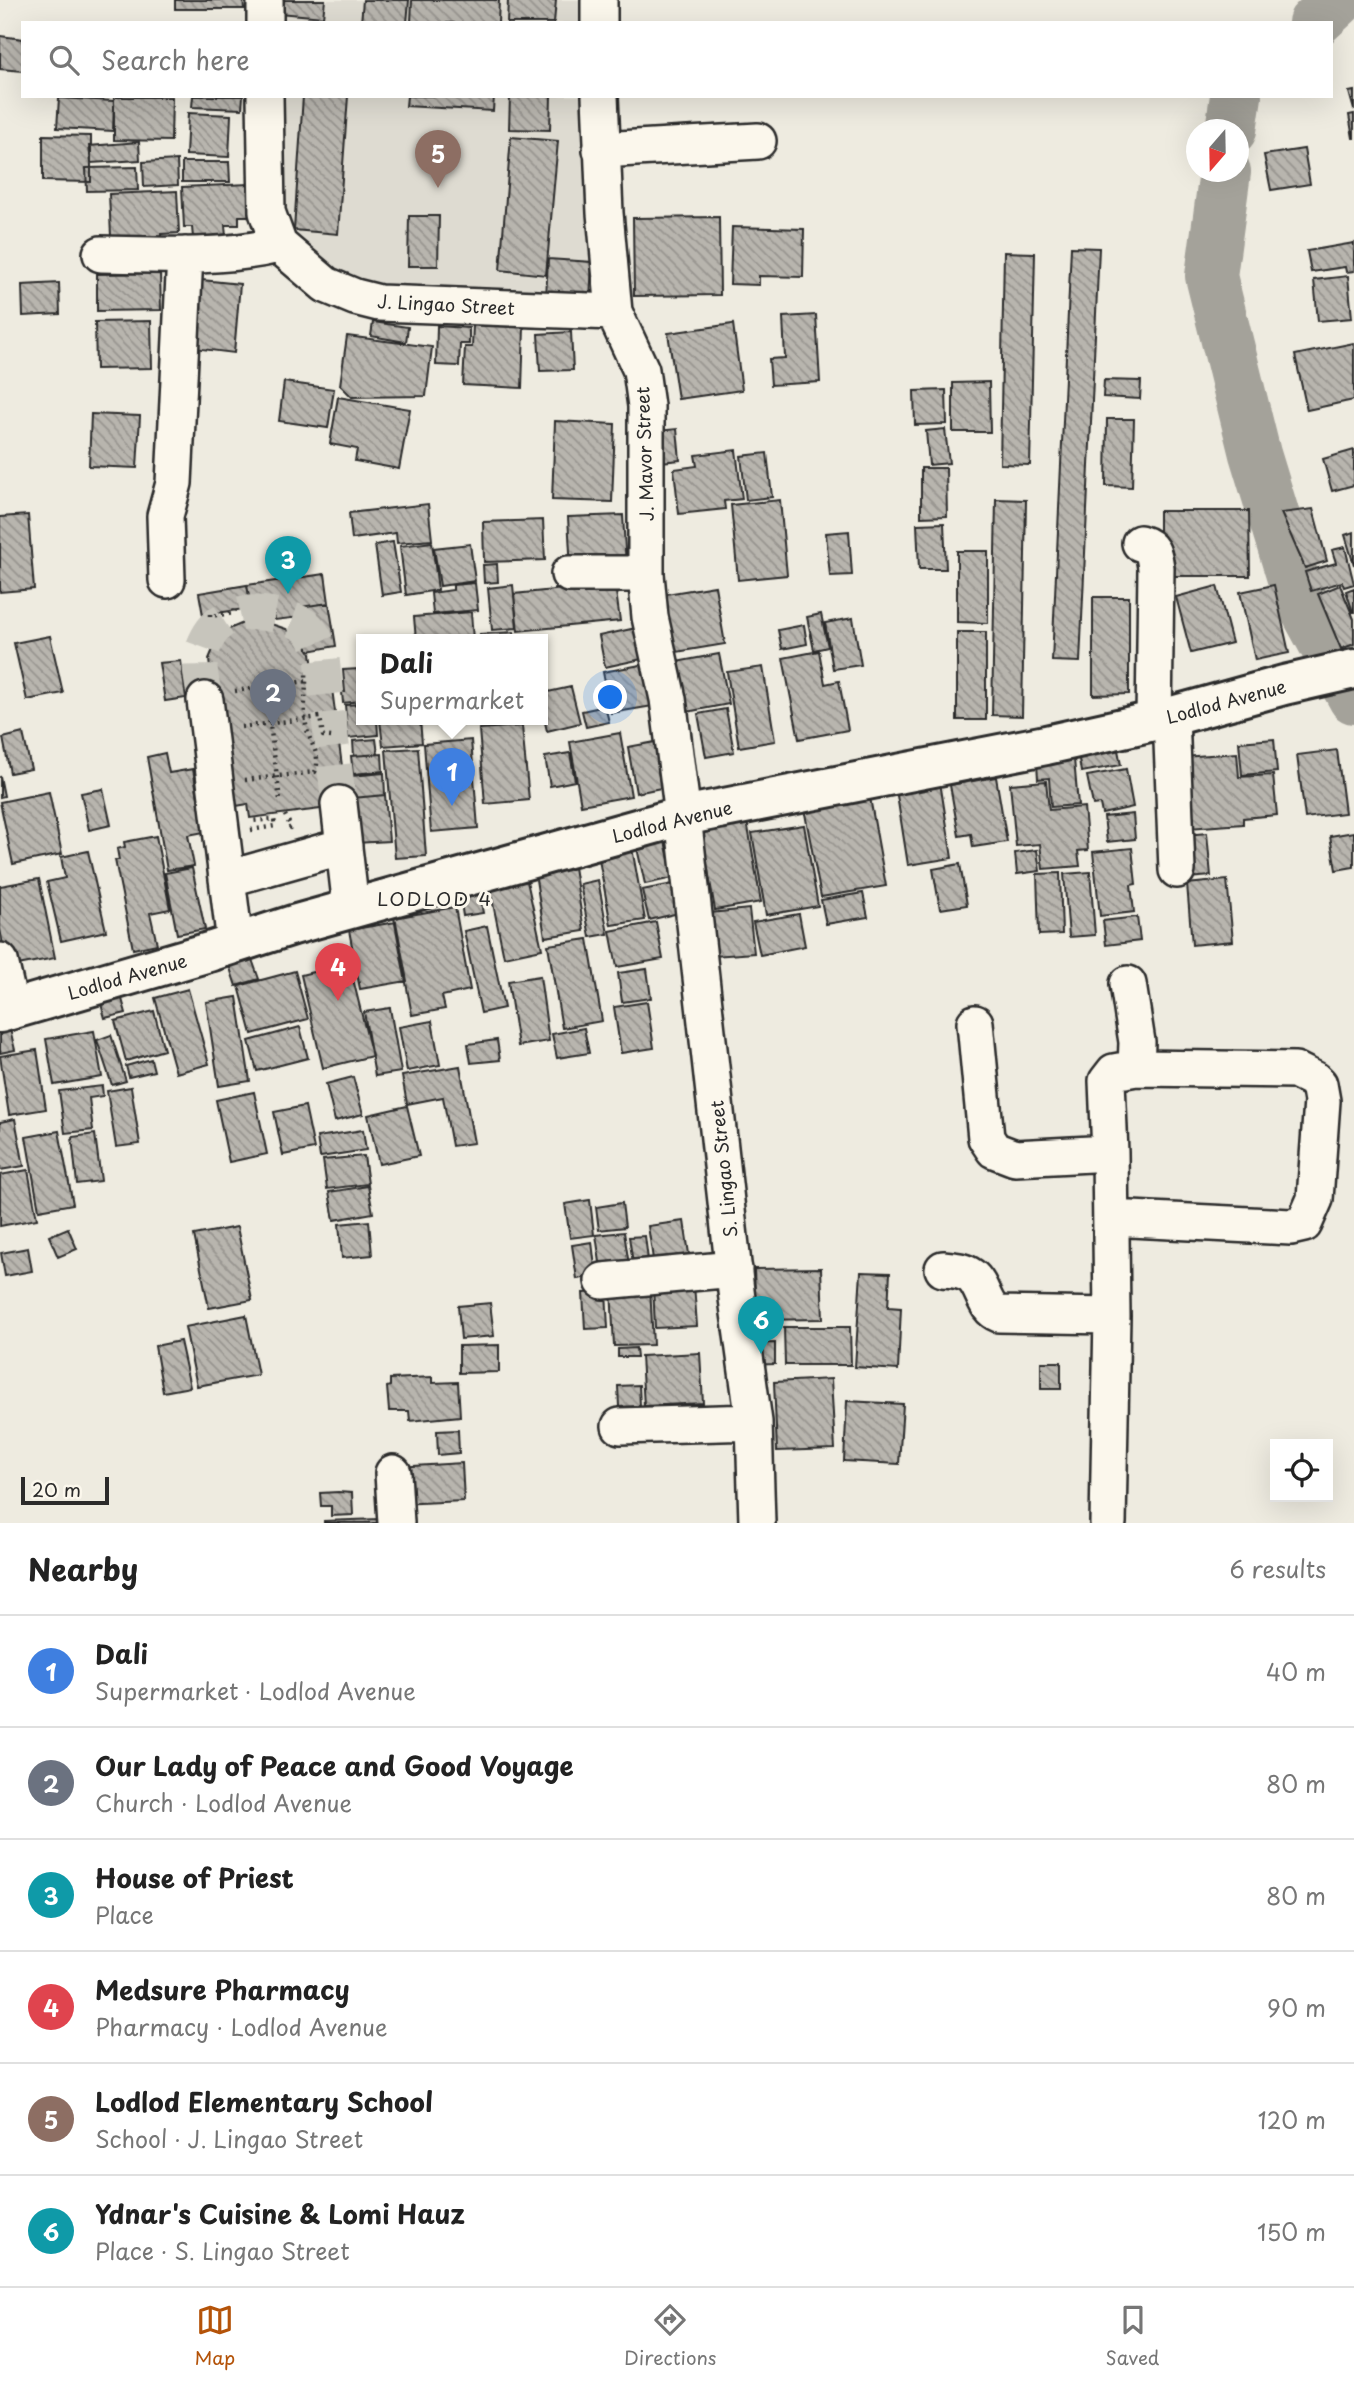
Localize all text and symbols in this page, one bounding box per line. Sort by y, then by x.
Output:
search box [21,21,1333,98]
text: Search here [101,40,250,79]
icon: search [45,41,83,79]
north arrow [1186,119,1249,182]
pin: 5 [415,130,461,188]
street label: J. Lingao Street [377,287,515,321]
street label: J. Mavor Street [628,386,660,522]
pin: 3 [265,536,311,594]
popup [356,634,548,725]
text: Dali [380,643,433,682]
pin: 2 [250,669,296,727]
street label: Lodlod Avenue [1163,672,1289,730]
your location [593,680,627,714]
text: Supermarket [380,682,524,717]
pin: 1 [429,748,475,806]
street label: Lodlod Avenue [609,793,735,849]
district label: LODLOD 4 [377,884,493,912]
pin: 4 [315,943,361,1001]
street label: Lodlod Avenue [64,946,190,1006]
street label: S. Lingao Street [702,1099,744,1239]
pin: 6 [738,1296,784,1354]
map controls [1270,1439,1333,1502]
button: locate [1270,1439,1333,1502]
scale bar [21,1474,108,1506]
text: 20 m [32,1475,81,1503]
text: Nearby [28,1546,138,1591]
text: 6 results [1230,1551,1326,1586]
text: Dali [95,1634,148,1673]
text: 1 [46,1654,57,1689]
text: 40 m [1266,1654,1326,1689]
text: Supermarket · Lodlod Avenue [95,1673,416,1708]
text: Our Lady of Peace and Good Voyage [95,1746,574,1785]
text: 2 [43,1766,59,1801]
text: 80 m [1266,1766,1326,1801]
text: Church · Lodlod Avenue [95,1785,352,1820]
text: House of Priest [95,1858,294,1897]
text: 3 [43,1878,59,1913]
text: 80 m [1266,1878,1326,1913]
text: Place [95,1897,154,1932]
text: Medsure Pharmacy [95,1970,350,2009]
text: 4 [43,1990,59,2025]
text: 90 m [1267,1990,1326,2025]
text: Pharmacy · Lodlod Avenue [95,2009,388,2044]
text: Lodlod Elementary School [95,2082,433,2121]
text: 5 [44,2102,58,2137]
text: 120 m [1258,2102,1326,2137]
text: School · J. Lingao Street [95,2121,363,2156]
text: Ydnar's Cuisine & Lomi Hauz [95,2194,465,2233]
text: 6 [43,2214,59,2249]
text: 150 m [1257,2214,1326,2249]
text: Place · S. Lingao Street [95,2233,350,2268]
tab: Map [195,2301,235,2371]
tab: Directions [624,2301,717,2371]
tab: Saved [1106,2301,1159,2371]

